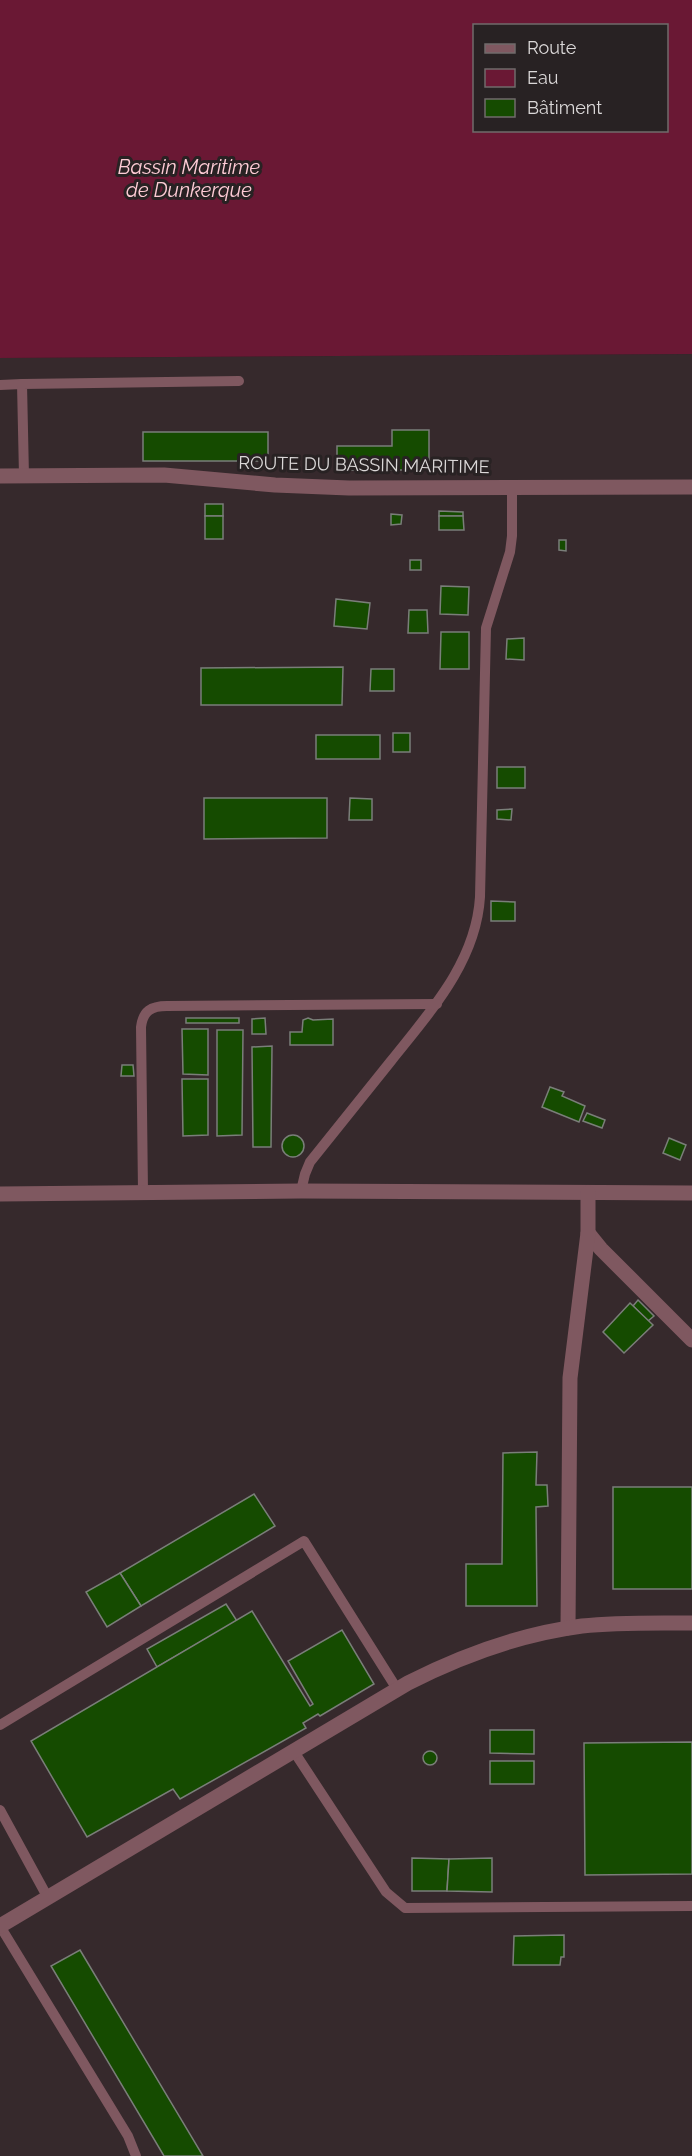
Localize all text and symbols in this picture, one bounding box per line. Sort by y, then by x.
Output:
legend [473,24,668,132]
text: Route [527,37,577,58]
text: Eau [527,67,558,88]
text: Bâtiment [527,97,602,118]
water label: Bassin Maritime de Dunkerque [118,155,261,202]
street label: ROUTE DU BASSIN MARITIME [238,452,490,477]

